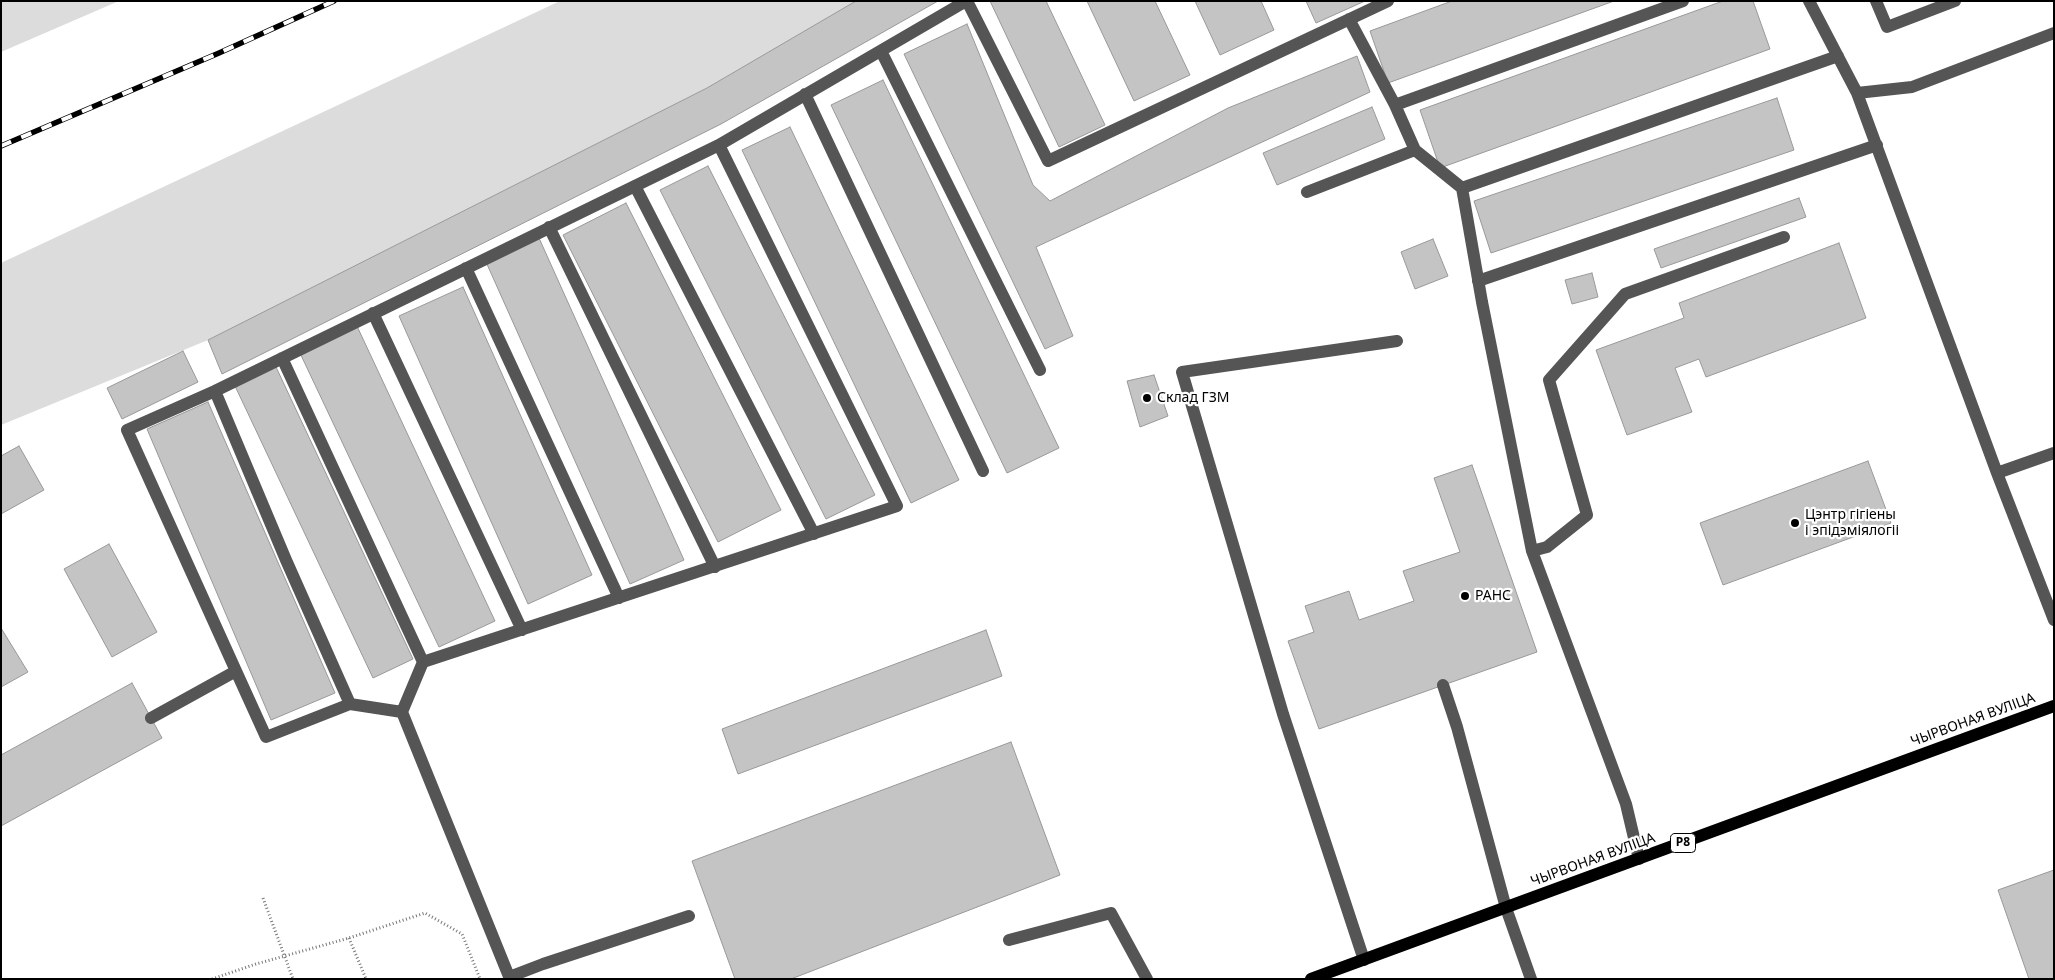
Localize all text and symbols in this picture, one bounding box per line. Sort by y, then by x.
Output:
place label: Склад ГЗМ [1157,390,1229,406]
marker: Склад ГЗМ [1141,392,1153,404]
place label: Цэнтр гігіены і эпідэміялогіі [1805,507,1899,540]
marker: Цэнтр гігіены і эпідэміялогіі [1789,517,1801,529]
place label: РАНС [1475,588,1511,604]
marker: РАНС [1459,590,1471,602]
street label: ЧЫРВОНАЯ ВУЛІЦА [1909,690,2037,750]
street label: ЧЫРВОНАЯ ВУЛІЦА [1529,830,1657,890]
road number: Р8 [1670,834,1696,852]

